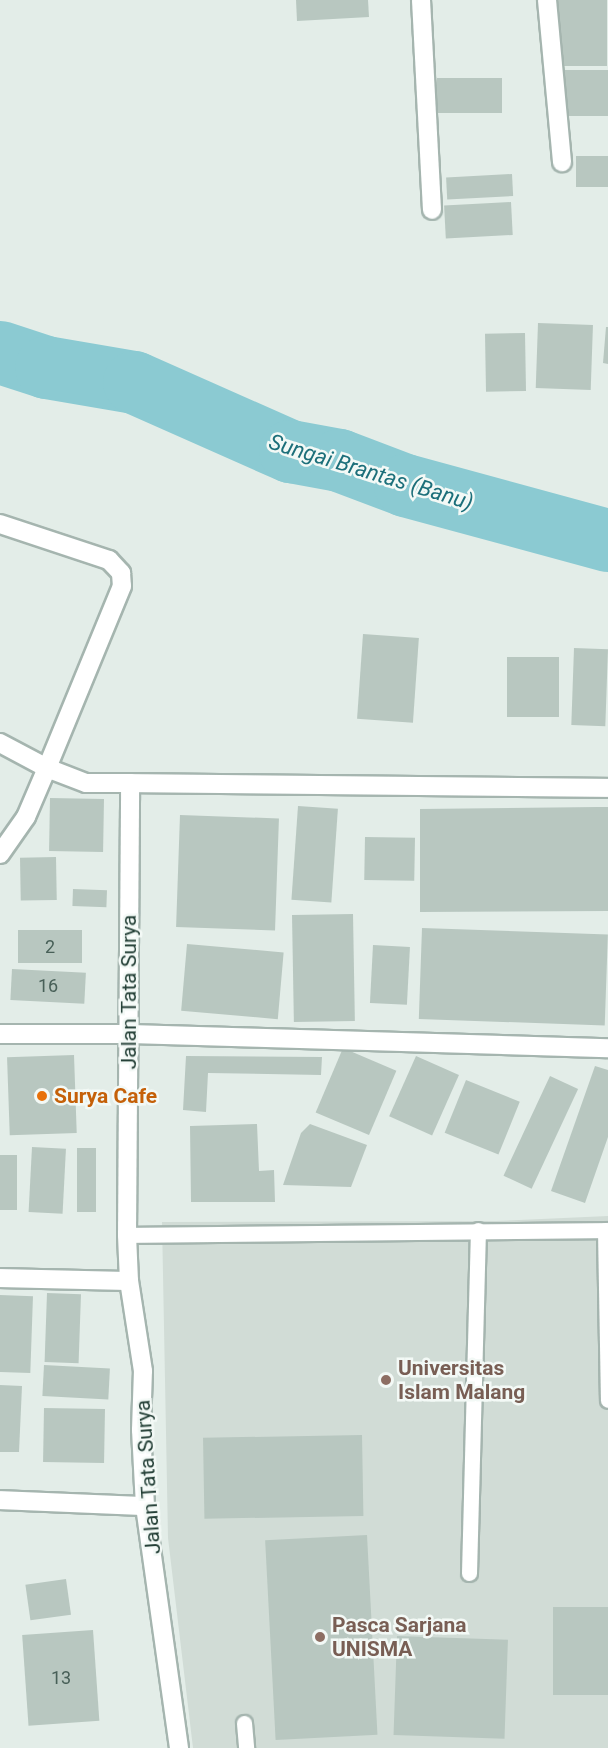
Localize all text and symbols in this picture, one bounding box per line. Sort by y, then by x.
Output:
water label: Sungai Brantas (Banu) [266,428,476,516]
street label: Jalan Tata Surya [116,914,142,1070]
house number: 2 [45,936,55,958]
house number: 16 [38,975,58,997]
place label: Surya Cafe [54,1083,157,1109]
marker: Surya Cafe [35,1089,49,1103]
place label: Universitas Islam Malang [398,1355,525,1405]
marker: Universitas Islam Malang [379,1373,393,1387]
street label: Jalan Tata Surya [130,1399,166,1555]
place label: Pasca Sarjana UNISMA [332,1612,466,1662]
marker: Pasca Sarjana UNISMA [313,1630,327,1644]
house number: 13 [51,1667,71,1689]

